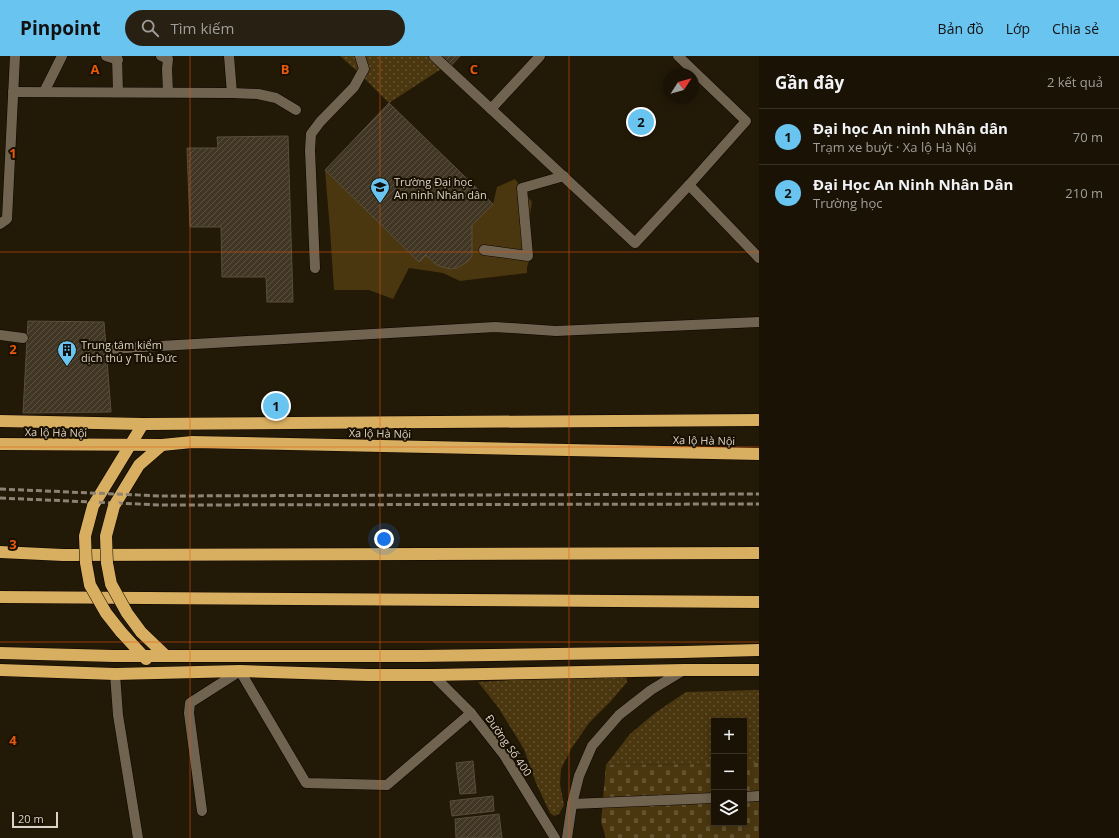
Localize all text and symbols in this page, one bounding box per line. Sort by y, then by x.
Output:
search box [125,10,405,46]
text: Pinpoint [20,15,101,41]
icon: search [139,17,161,39]
text: Tìm kiếm [171,18,234,38]
text: Bản đồ [938,19,984,38]
text: Lớp [1006,19,1030,38]
text: Chia sẻ [1052,19,1099,38]
text: A [91,60,100,78]
text: B [281,60,290,78]
text: C [470,60,478,78]
north arrow [663,68,699,104]
text: Gần đây [775,71,844,94]
text: 2 kết quả [1047,73,1103,91]
pin: 2 [628,107,654,137]
text: Đại học An ninh Nhân dân [813,118,1008,138]
text: 1 [784,128,792,146]
text: 70 m [1073,128,1103,146]
text: Trạm xe buýt · Xa lộ Hà Nội [813,138,977,156]
text: 1 [9,144,17,162]
place label: Trường Đại học An ninh Nhân dân [394,174,487,202]
text: Đại Học An Ninh Nhân Dân [813,174,1013,194]
school or university icon: Trường Đại học An ninh Nhân dân [369,176,391,204]
text: 2 [784,184,792,202]
text: 210 m [1065,184,1103,202]
text: Trường học [813,194,882,212]
place label: Trung tâm kiểm dịch thú y Thủ Đức [81,337,177,365]
building icon: Trung tâm kiểm dịch thú y Thủ Đức [56,339,78,367]
text: 2 [9,340,17,358]
pin: 1 [263,391,289,421]
street label: Xa lộ Hà Nội [25,424,87,440]
street label: Xa lộ Hà Nội [349,425,411,441]
street label: Xa lộ Hà Nội [673,432,735,448]
your location [374,529,394,549]
text: 3 [9,535,17,553]
street label: Đường Số 400 [482,711,536,779]
map controls [711,718,747,826]
button: + [711,718,747,754]
text: 4 [9,731,17,749]
button: − [711,754,747,790]
button: layers [711,790,747,826]
scale bar [12,810,58,829]
text: 20 m [18,811,44,826]

